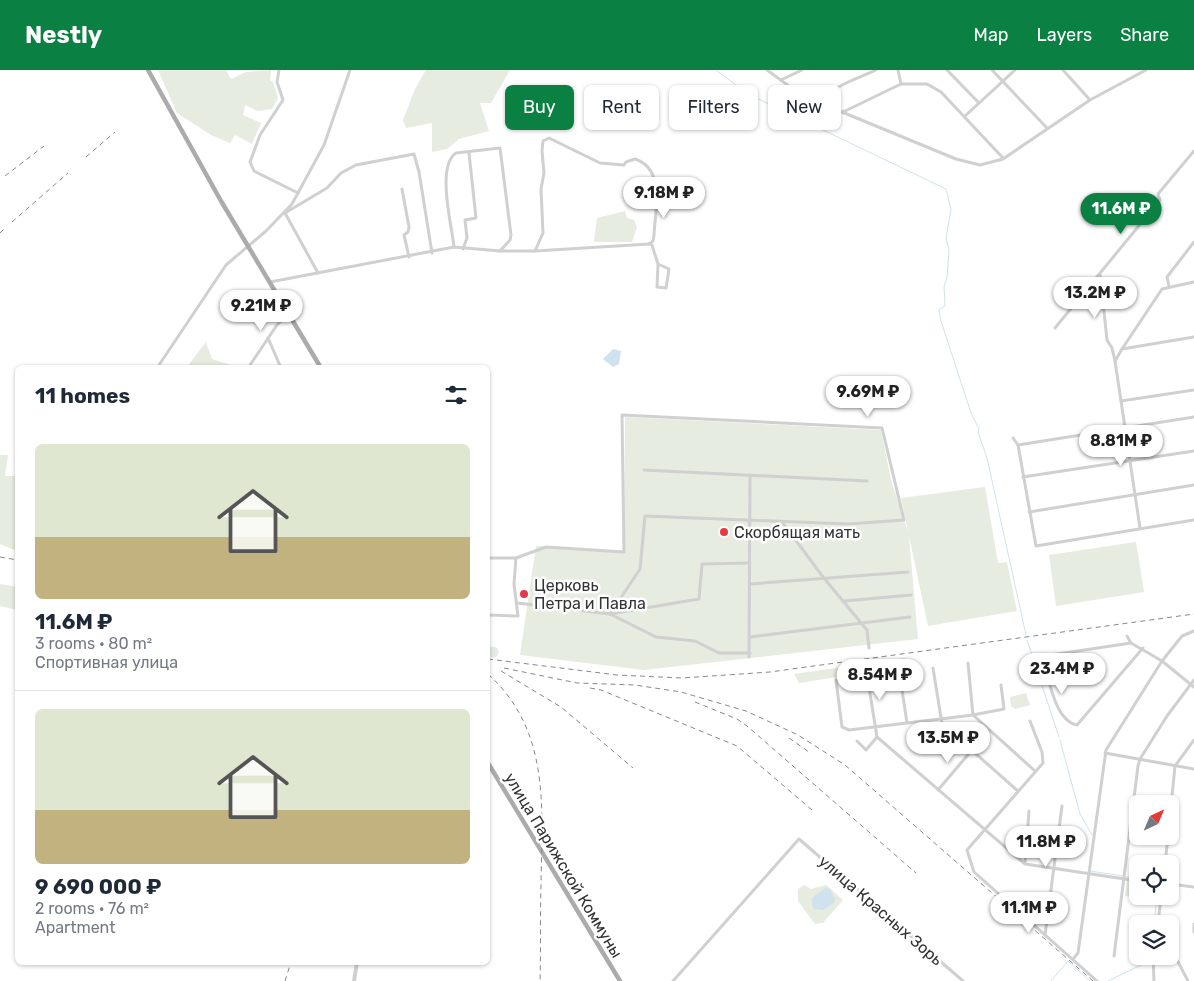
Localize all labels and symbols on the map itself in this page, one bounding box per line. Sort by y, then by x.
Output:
pin: 9.18M ₽ [618,176,710,219]
pin: 11.6M ₽ [1075,192,1167,235]
pin: 13.2M ₽ [1049,276,1141,319]
pin: 9.21M ₽ [215,290,307,332]
pin: 9.69M ₽ [822,376,914,418]
pin: 8.81M ₽ [1075,424,1167,467]
place label: Скорбящая мать [734,523,860,542]
marker: Скорбящая мать [718,526,730,538]
place label: Церковь Петра и Павла [534,576,646,613]
marker: Церковь Петра и Павла [518,588,530,600]
pin: 23.4M ₽ [1016,652,1108,695]
pin: 8.54M ₽ [834,658,926,701]
pin: 13.5M ₽ [902,722,994,764]
street label: улица Парижской Коммуны [501,769,627,961]
north arrow [1129,795,1179,845]
pin: 11.8M ₽ [1000,826,1092,868]
street label: улица Красных Зорь [815,851,946,969]
pin: 11.1M ₽ [983,892,1075,934]

